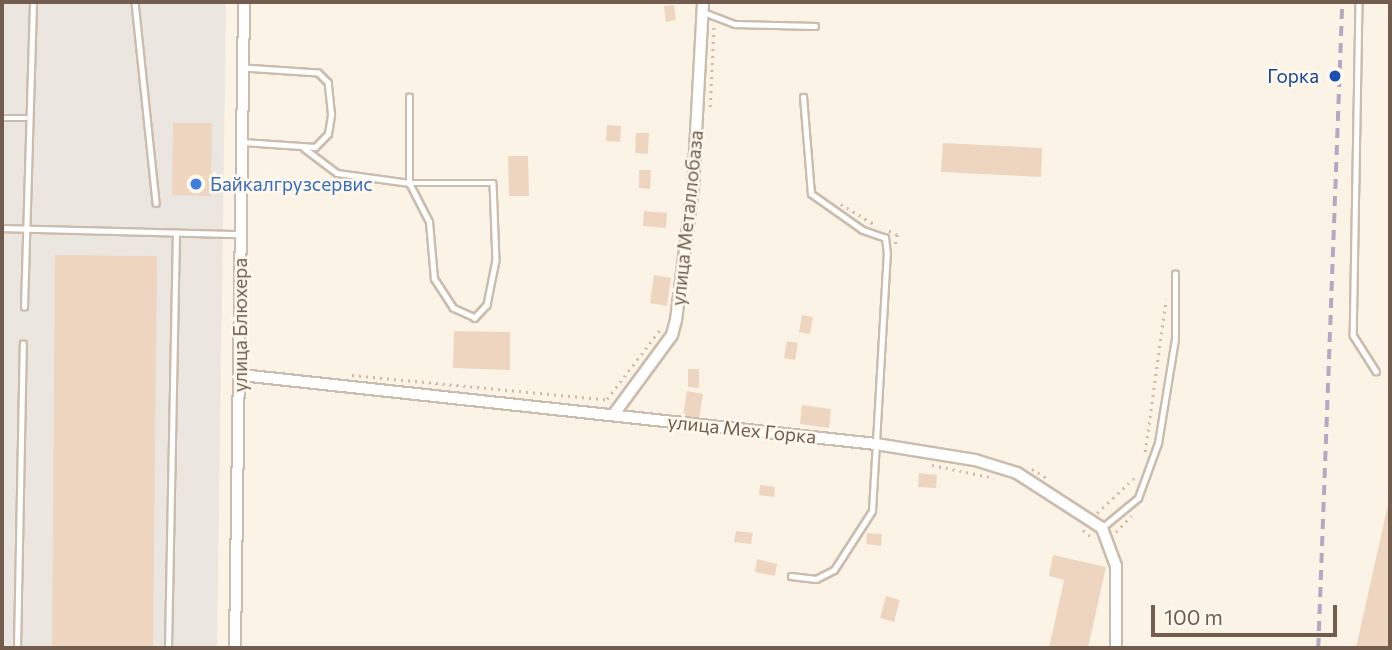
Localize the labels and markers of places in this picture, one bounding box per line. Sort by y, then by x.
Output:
place label: Горка [1267,65,1319,87]
marker: Горка [1325,66,1345,86]
place label: Байкалгрузсервис [210,173,373,195]
marker: Байкалгрузсервис [188,176,204,192]

